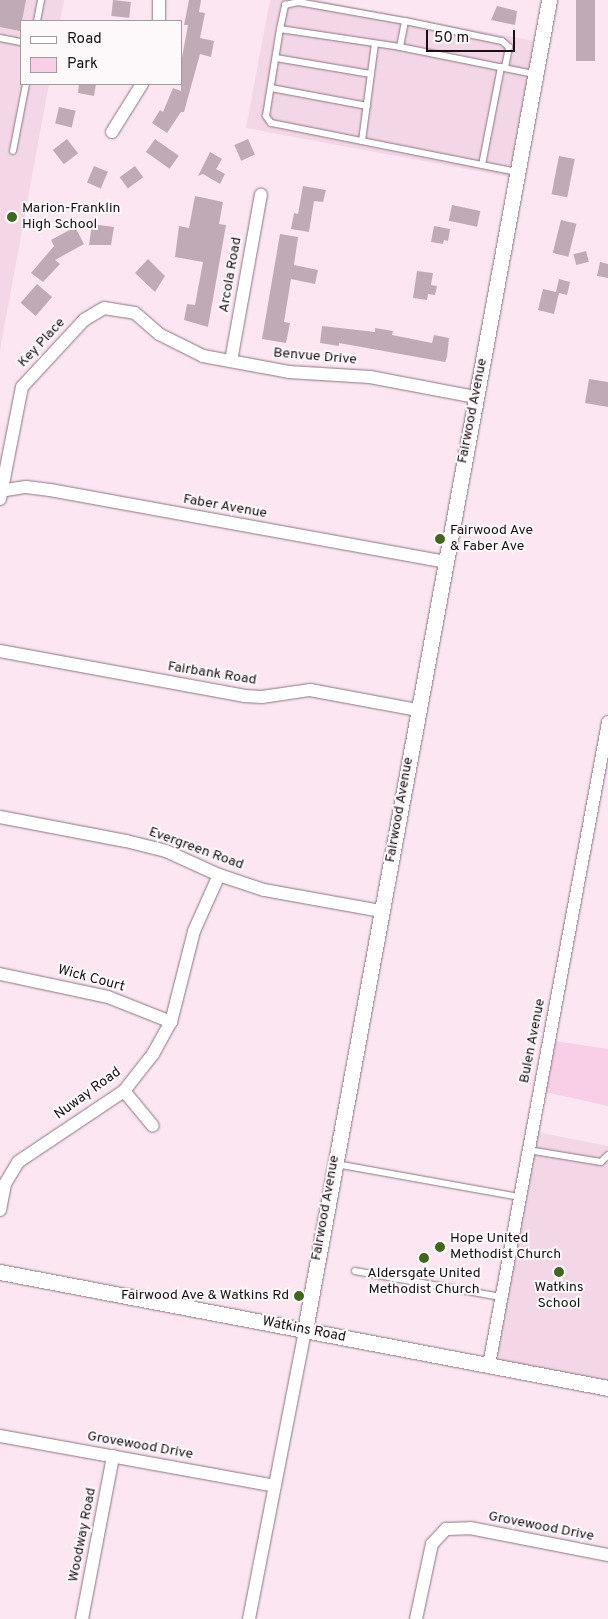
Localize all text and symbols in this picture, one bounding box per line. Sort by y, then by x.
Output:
legend [20,20,182,85]
scale bar [428,20,517,52]
text: 50 m [434,29,469,48]
text: Road [67,30,102,49]
text: Park [67,55,98,74]
place label: Marion-Franklin High School [22,201,120,233]
marker: Marion-Franklin High School [6,211,18,223]
street label: Arcola Road [216,236,246,314]
street label: Key Place [15,315,69,371]
street label: Benvue Drive [273,345,357,369]
street label: Fairwood Avenue [455,357,491,465]
street label: Faber Avenue [181,491,269,523]
place label: Fairwood Ave & Faber Ave [450,523,534,556]
marker: Fairwood Ave & Faber Ave [434,533,446,545]
street label: Fairbank Road [166,659,258,689]
street label: Fairwood Avenue [382,756,418,864]
street label: Evergreen Road [146,824,246,874]
street label: Wick Court [56,962,126,996]
street label: Bulen Avenue [517,997,549,1085]
street label: Nuway Road [51,1064,125,1124]
street label: Fairwood Avenue [308,1154,344,1262]
place label: Hope United Methodist Church [450,1231,561,1264]
marker: Hope United Methodist Church [434,1241,446,1253]
marker: Aldersgate United Methodist Church [418,1252,430,1264]
place label: Aldersgate United Methodist Church [367,1266,481,1298]
marker: Watkins School [553,1266,565,1278]
place label: Watkins School [534,1280,584,1312]
place label: Fairwood Ave & Watkins Rd [120,1288,289,1304]
marker: Fairwood Ave & Watkins Rd [293,1290,305,1302]
street label: Watkins Road [261,1314,347,1346]
street label: Grovewood Drive [86,1428,194,1464]
street label: Woodway Road [66,1486,100,1584]
street label: Grovewood Drive [487,1509,595,1545]

